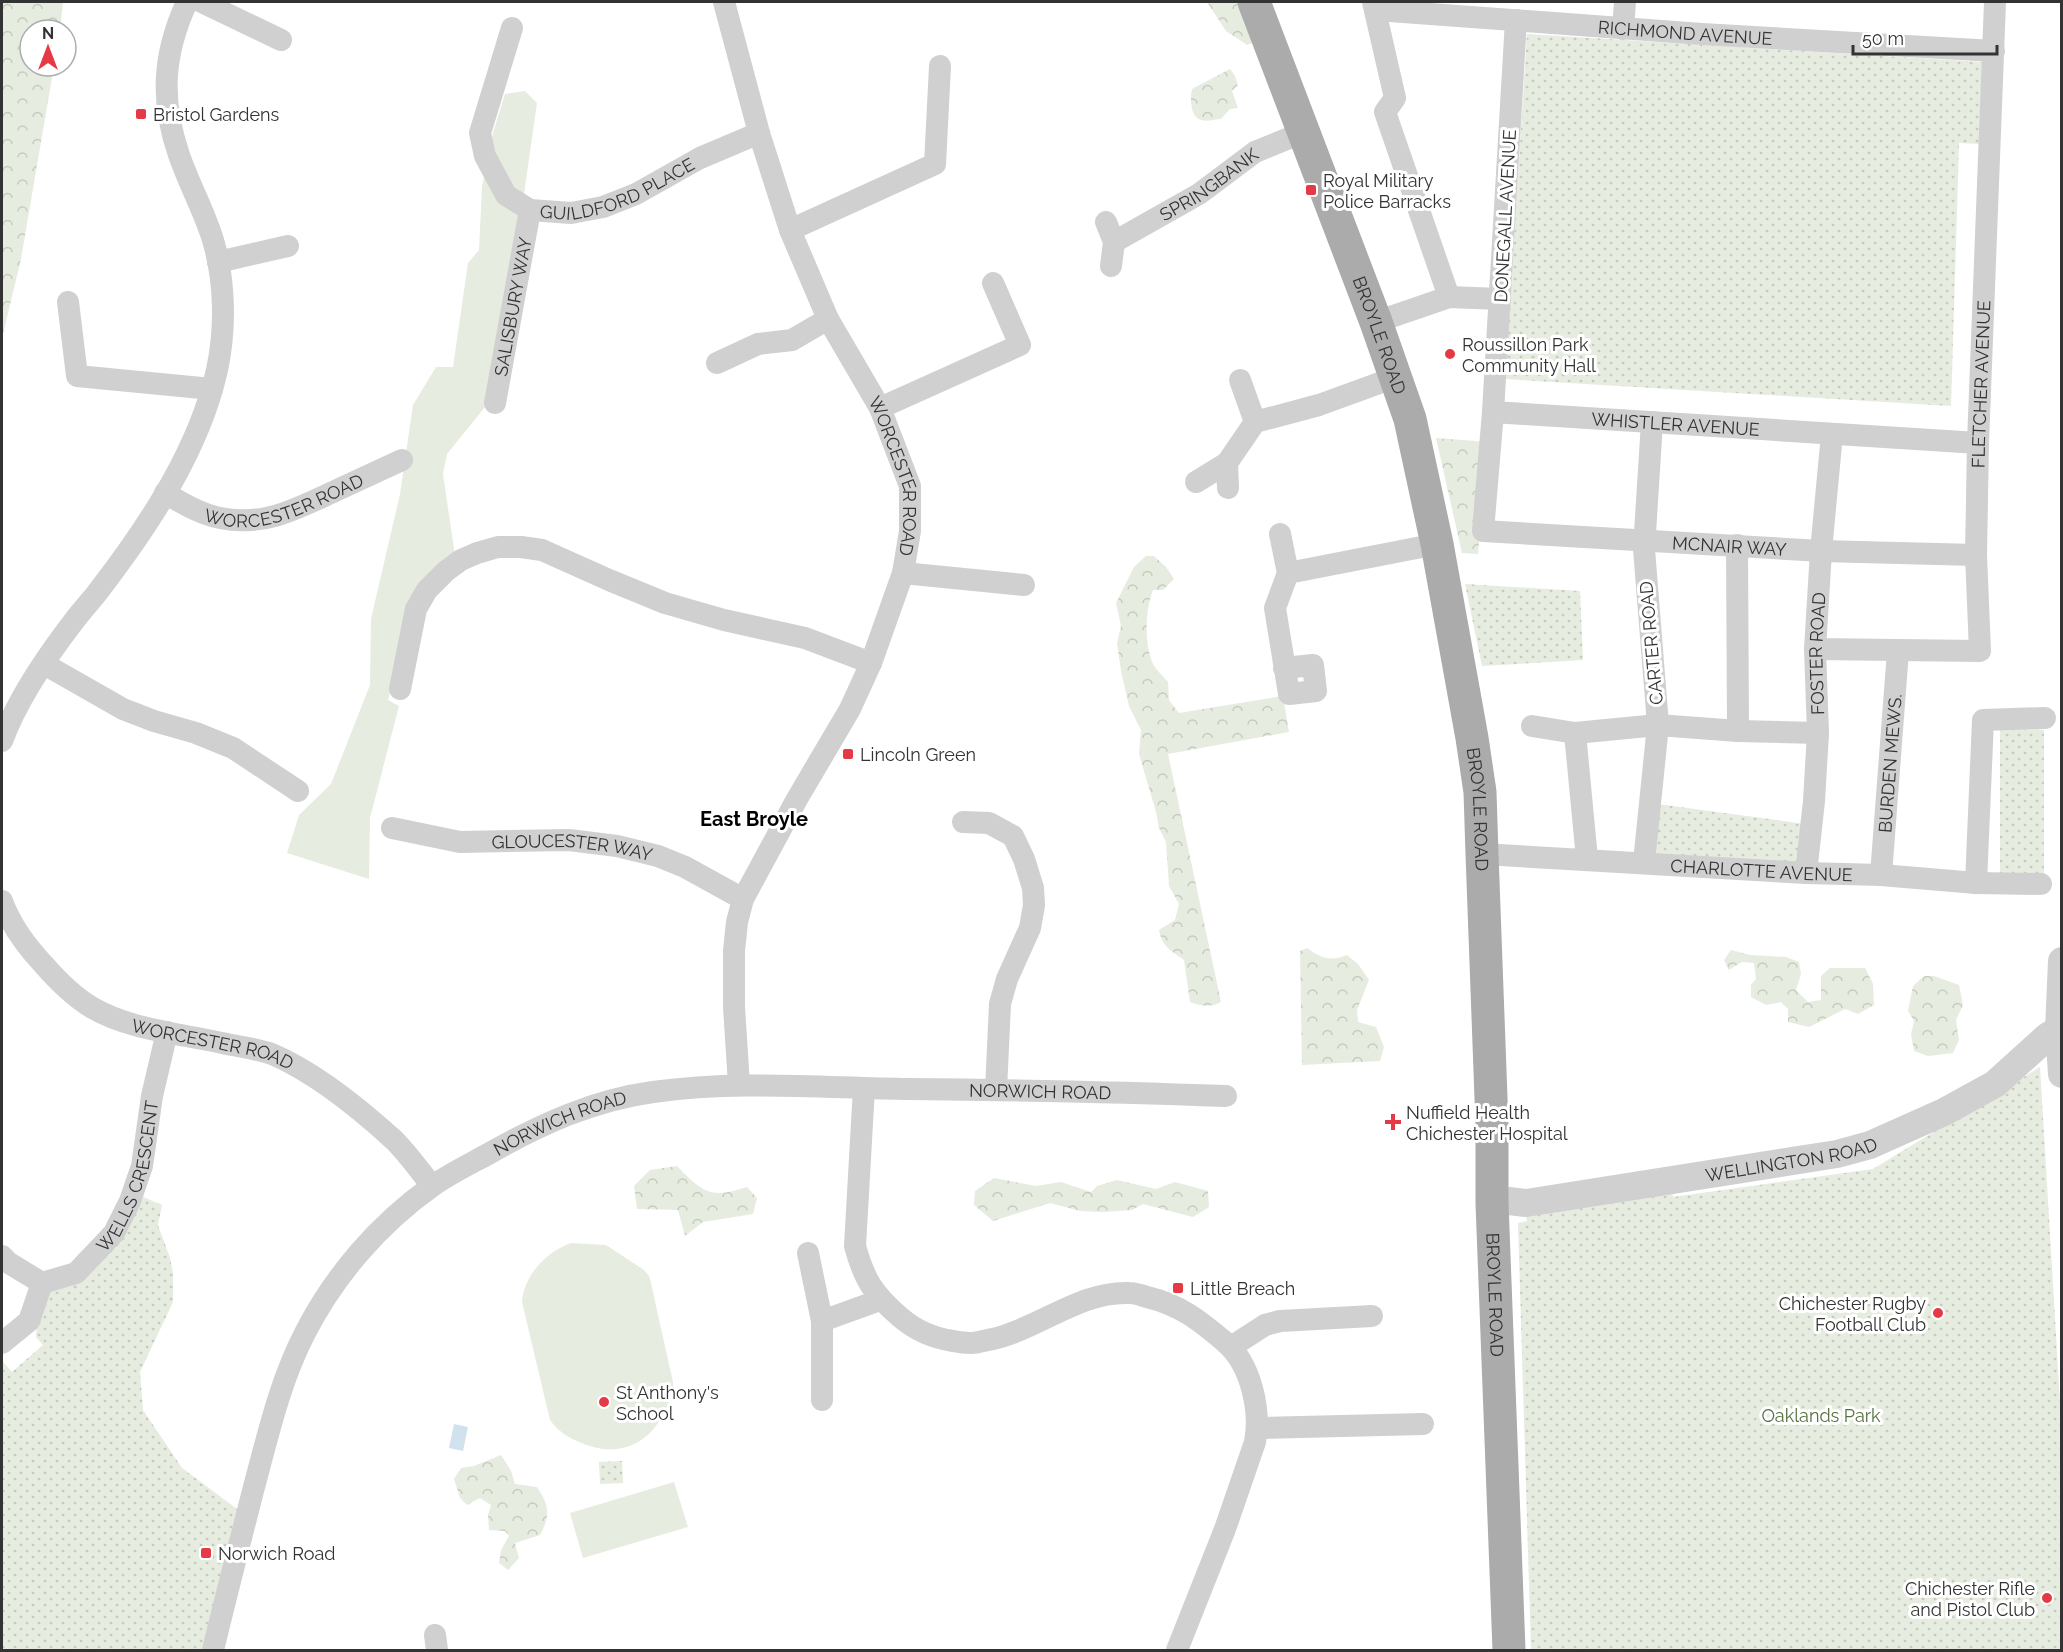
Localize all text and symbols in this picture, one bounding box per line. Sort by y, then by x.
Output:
street label: RICHMOND AVENUE [1597,16,1773,49]
north arrow [18,18,78,78]
scale bar [1853,18,1997,56]
text: N [42,24,54,43]
text: 50 m [1862,28,1904,49]
place label: Bristol Gardens [153,104,279,125]
marker: Bristol Gardens [134,107,148,121]
street label: DONEGALL AVENUE [1490,129,1520,303]
street label: SPRINGBANK [1156,143,1262,225]
street label: GUILDFORD PLACE [539,153,698,223]
place label: Royal Military Police Barracks [1323,170,1451,212]
marker: Royal Military Police Barracks [1304,183,1318,197]
street label: SALISBURY WAY [490,235,535,378]
street label: BROYLE ROAD [1349,273,1411,397]
street label: FLETCHER AVENUE [1967,300,1994,468]
place label: Roussillon Park Community Hall [1462,334,1596,376]
marker: Roussillon Park Community Hall [1443,347,1457,361]
street label: WORCESTER ROAD [865,392,921,558]
street label: WHISTLER AVENUE [1591,408,1760,440]
street label: WORCESTER ROAD [202,469,366,531]
street label: MCNAIR WAY [1672,532,1788,559]
street label: CARTER ROAD [1635,580,1667,706]
street label: FOSTER ROAD [1804,591,1829,715]
street label: BURDEN MEWS. [1874,693,1905,834]
place label: Lincoln Green [860,744,976,765]
street label: BROYLE ROAD [1463,746,1493,872]
marker: Lincoln Green [841,747,855,761]
district label: East Broyle [700,807,808,831]
street label: GLOUCESTER WAY [491,829,655,865]
street label: CHARLOTTE AVENUE [1670,855,1853,885]
street label: WORCESTER ROAD [129,1014,298,1073]
street label: NORWICH ROAD [969,1079,1112,1103]
street label: NORWICH ROAD [490,1087,629,1159]
street label: WELLS CRESCENT [92,1099,162,1256]
place label: Nuffield Health Chichester Hospital [1406,1102,1568,1144]
marker: Nuffield Health Chichester Hospital [1384,1113,1402,1131]
street label: WELLINGTON ROAD [1704,1133,1881,1185]
street label: BROYLE ROAD [1483,1232,1508,1357]
place label: Little Breach [1190,1278,1295,1299]
marker: Little Breach [1171,1281,1185,1295]
place label: Chichester Rugby Football Club [1779,1293,1926,1335]
marker: Chichester Rugby Football Club [1931,1306,1945,1320]
place label: St Anthony's School [616,1382,719,1424]
marker: St Anthony's School [597,1395,611,1409]
park label: Oaklands Park [1761,1405,1881,1426]
place label: Norwich Road [218,1543,335,1564]
marker: Norwich Road [199,1546,213,1560]
place label: Chichester Rifle and Pistol Club [1905,1578,2035,1620]
marker: Chichester Rifle and Pistol Club [2040,1591,2054,1605]

